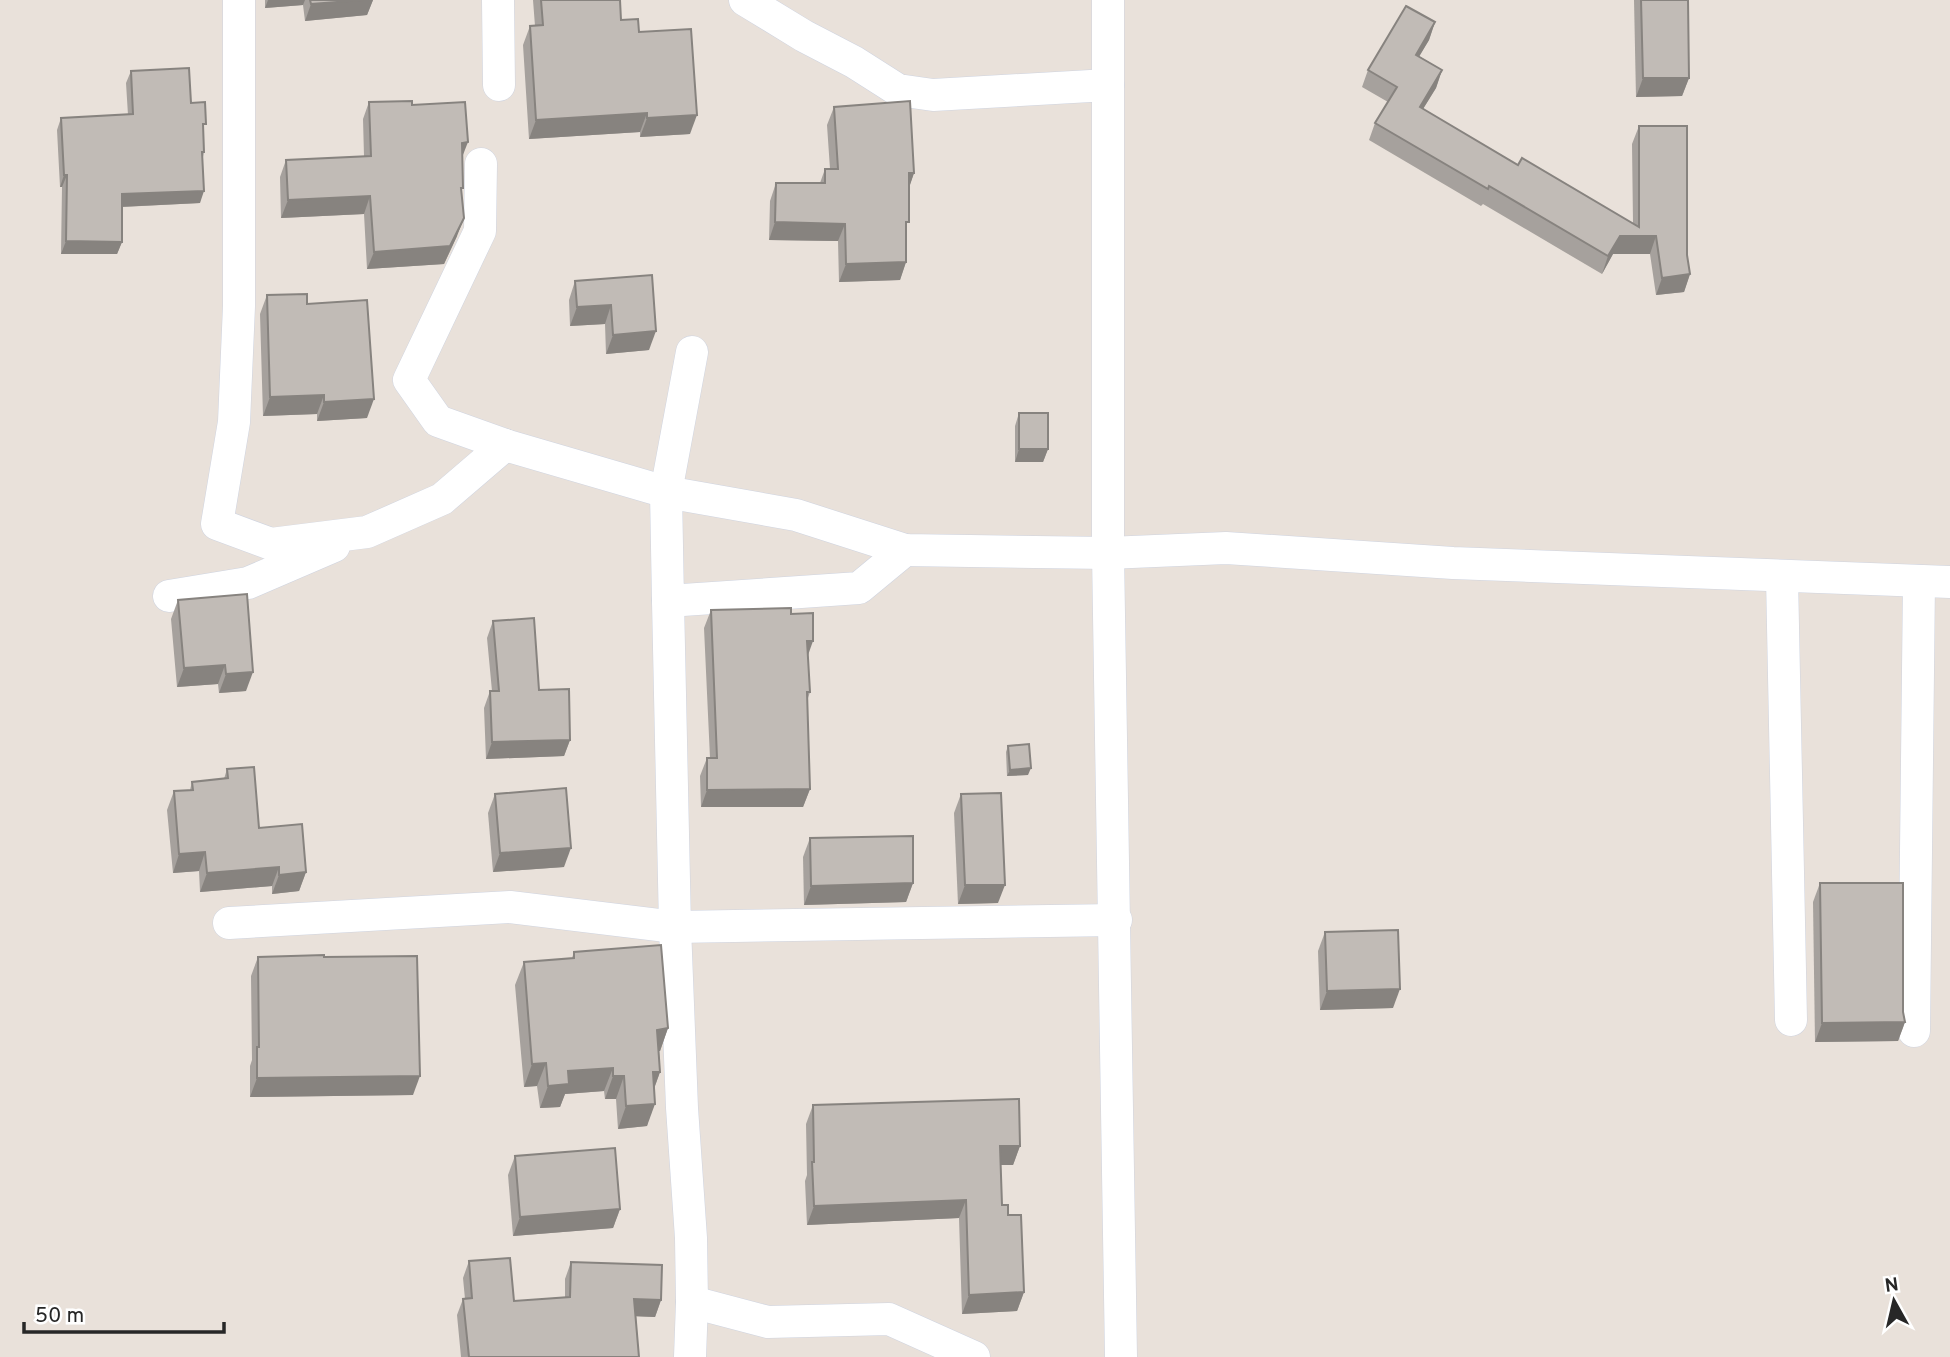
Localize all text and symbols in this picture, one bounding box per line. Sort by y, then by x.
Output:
north arrow [1859,1266,1929,1336]
text: N [1883,1273,1900,1299]
scale bar [24,1290,224,1334]
text: 50 m [35,1303,84,1330]

